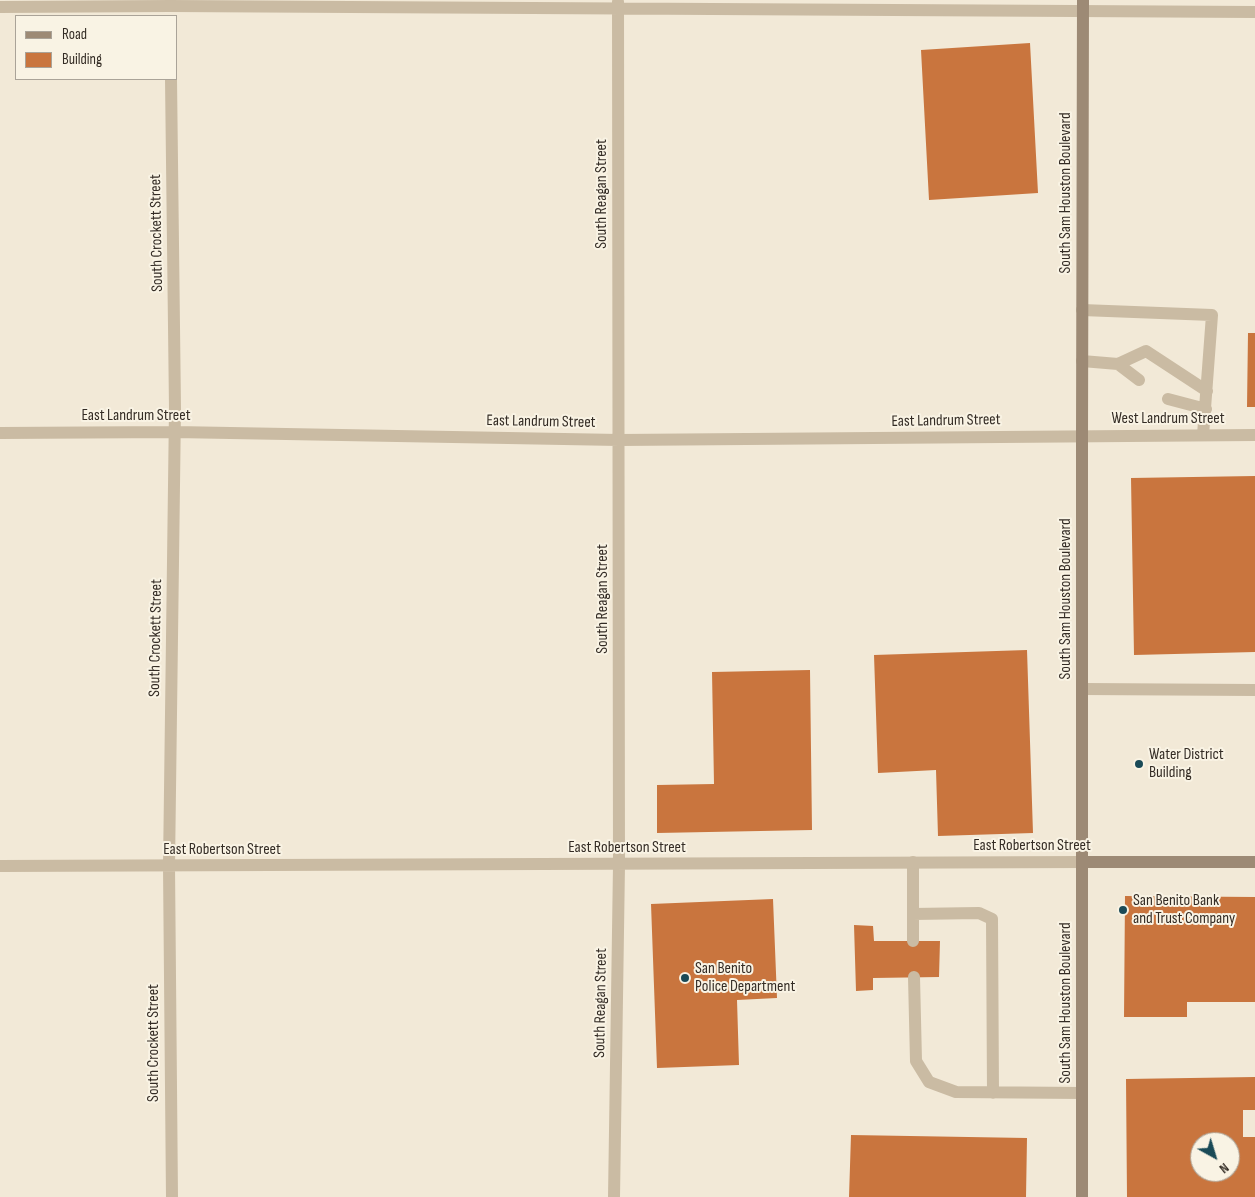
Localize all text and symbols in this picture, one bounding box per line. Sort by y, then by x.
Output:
legend [15,15,178,80]
text: Road [62,25,87,44]
text: Building [62,50,102,69]
street label: South Sam Houston Boulevard [1056,112,1076,274]
street label: South Reagan Street [592,139,612,249]
street label: South Crockett Street [146,174,168,292]
street label: East Landrum Street [81,406,191,426]
street label: West Landrum Street [1111,409,1225,429]
street label: East Landrum Street [891,410,1001,432]
street label: East Landrum Street [486,411,596,433]
street label: South Sam Houston Boulevard [1056,518,1076,680]
street label: South Reagan Street [593,544,613,654]
street label: South Crockett Street [145,579,167,697]
place label: Water District Building [1149,745,1224,783]
marker: Water District Building [1133,758,1145,770]
street label: East Robertson Street [973,836,1091,856]
street label: East Robertson Street [568,838,686,858]
street label: East Robertson Street [163,840,281,860]
place label: San Benito Bank and Trust Company [1133,891,1235,929]
marker: San Benito Bank and Trust Company [1117,904,1129,916]
street label: South Sam Houston Boulevard [1056,922,1076,1084]
street label: South Reagan Street [590,948,612,1058]
place label: San Benito Police Department [695,959,795,997]
marker: San Benito Police Department [679,972,691,984]
street label: South Crockett Street [144,984,164,1102]
north arrow [1190,1132,1240,1182]
text: N [1216,1159,1232,1177]

